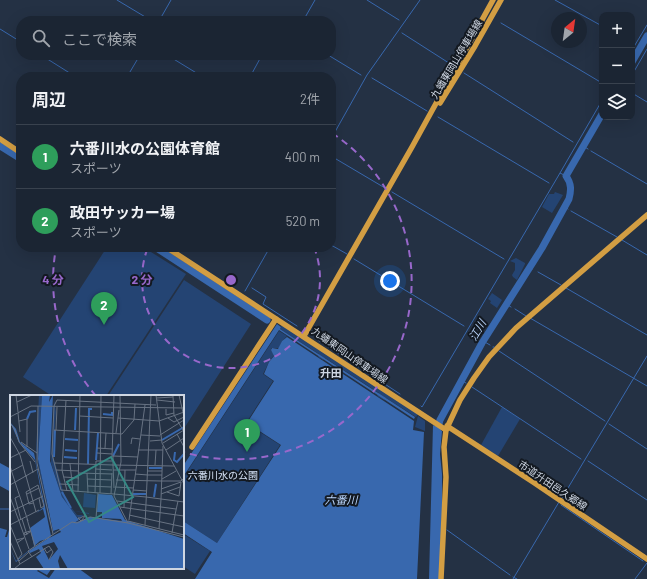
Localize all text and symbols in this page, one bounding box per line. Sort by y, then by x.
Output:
north arrow [551,12,587,48]
map controls [599,12,635,120]
button: + [599,12,635,48]
search box [16,16,336,60]
street label: 九蟠東岡山停車場線 [428,17,484,101]
icon: search [30,27,52,49]
text: ここで検索 [62,30,137,48]
button: − [599,48,635,84]
button: layers [599,84,635,120]
text: 周辺 [32,89,66,109]
text: 2件 [300,91,320,107]
text: 六番川水の公園体育館 [70,139,220,157]
text: 1 [43,149,47,165]
text: 400 m [285,149,320,165]
text: スポーツ [70,160,122,176]
text: 政田サッカー場 [70,203,175,221]
text: 2 [41,213,49,229]
text: 520 m [286,213,320,229]
text: スポーツ [70,224,122,240]
your location [380,271,400,291]
text: 4 分 [42,272,64,286]
text: 2 分 [131,272,153,286]
centre of rings [224,273,238,287]
pin: 2 [91,292,117,325]
water label: 江川 [466,316,489,343]
street label: 九蟠東岡山停車場線 [310,324,390,386]
district label: 升田 [320,366,342,379]
inset map [10,395,184,569]
pin: 1 [234,419,260,452]
street label: 市道升田邑久郷線 [516,458,590,512]
park label: 六番川水の公園 [188,469,258,481]
water label: 六番川 [325,493,358,506]

